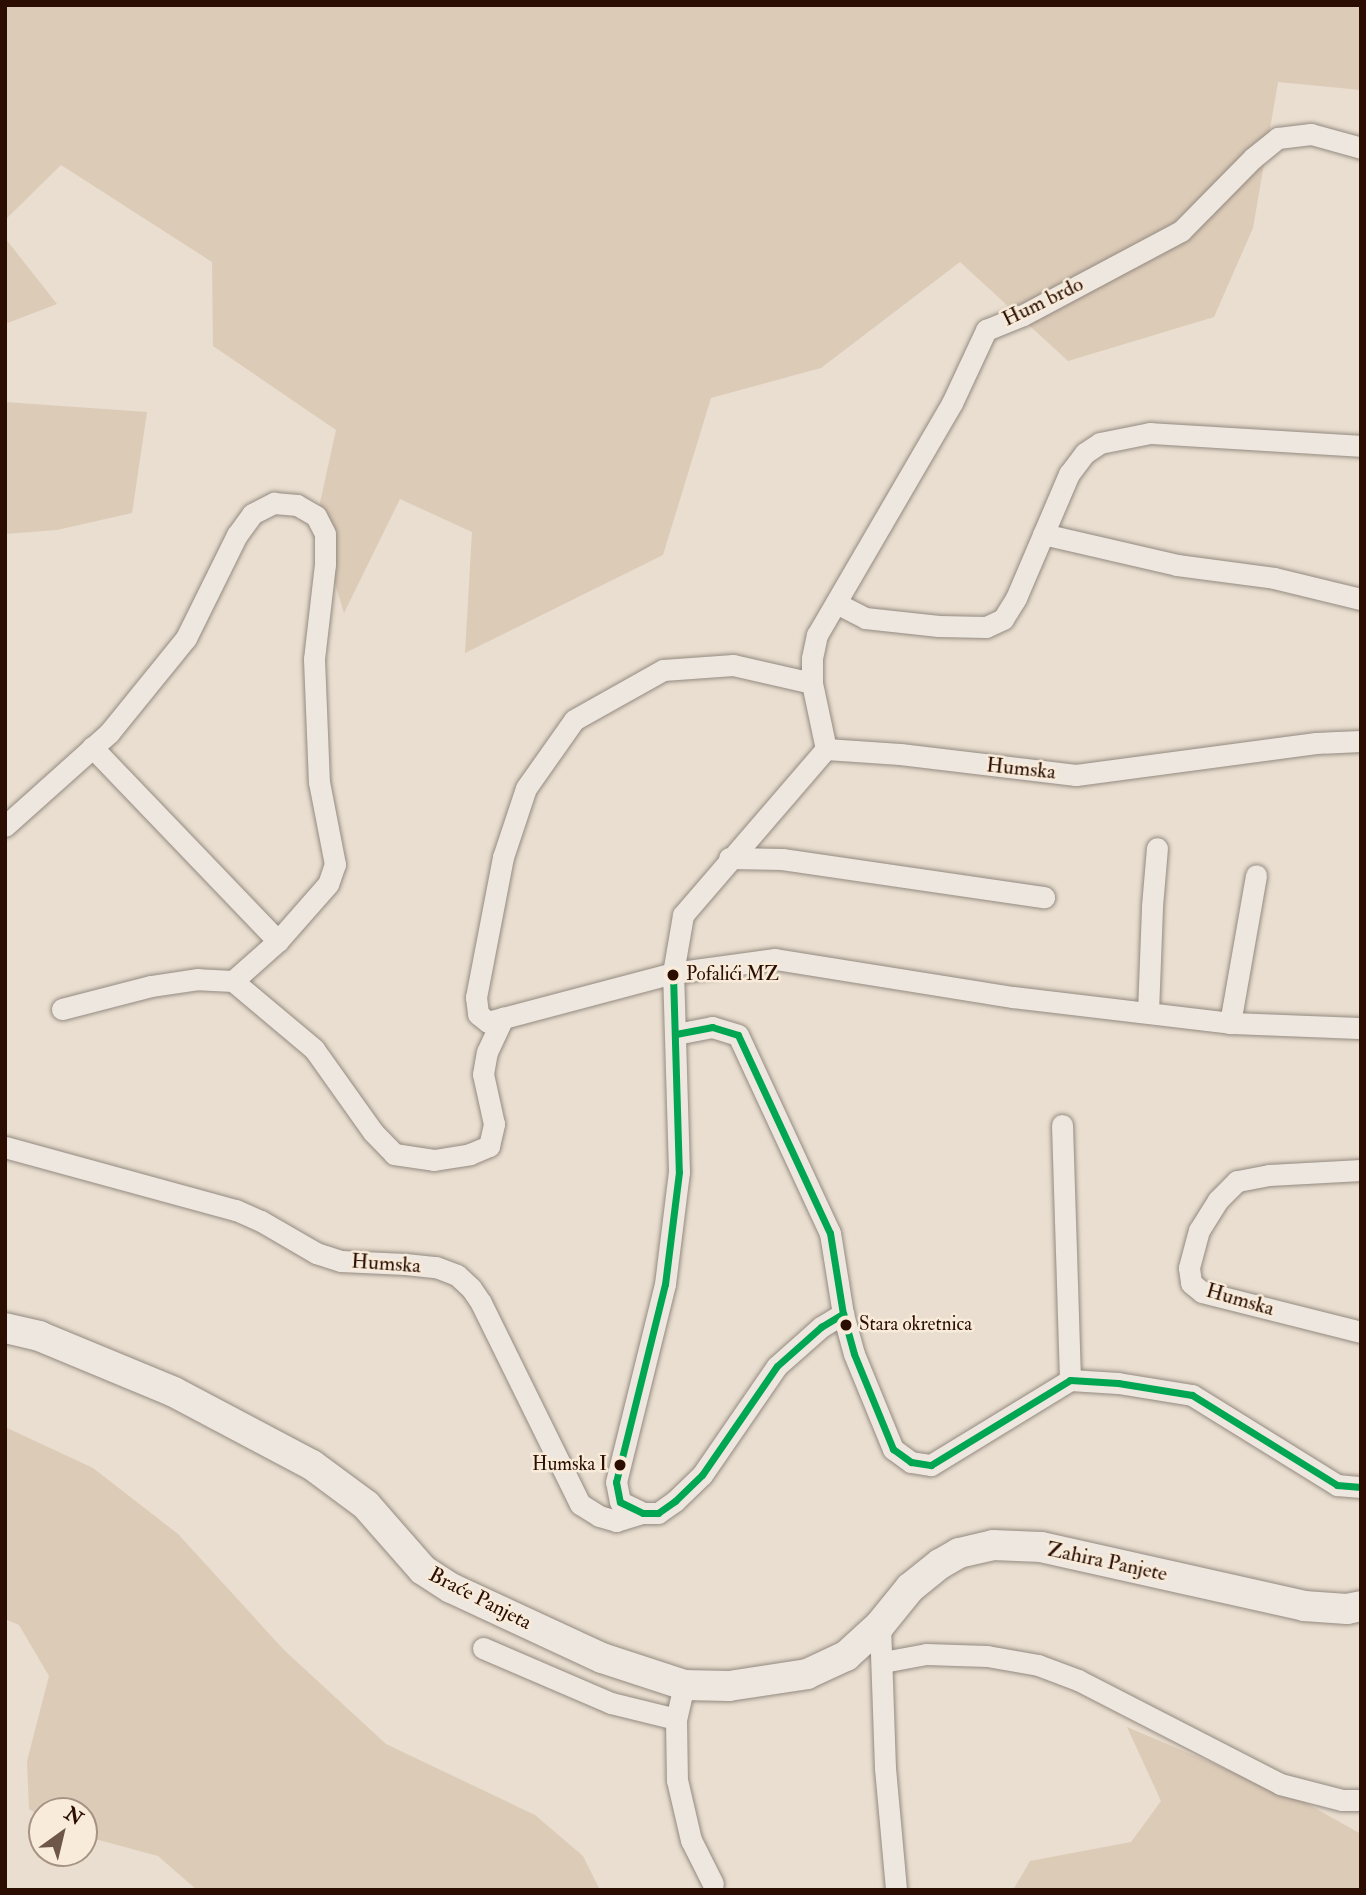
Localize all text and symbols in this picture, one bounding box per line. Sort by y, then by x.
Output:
street label: Hum brdo [998,272,1088,332]
street label: Humska [985,753,1057,785]
place label: Pofalići MZ [686,964,779,986]
marker: Pofalići MZ [666,968,680,982]
street label: Humska [350,1249,422,1279]
street label: Humska [1203,1278,1277,1322]
place label: Stara okretnica [859,1314,972,1336]
marker: Stara okretnica [839,1318,853,1332]
place label: Humska I [532,1454,607,1476]
marker: Humska I [613,1458,627,1472]
street label: Zahira Panjete [1045,1537,1169,1587]
street label: Braće Panjeta [424,1562,536,1636]
north arrow [28,1797,98,1867]
text: N [60,1802,87,1831]

